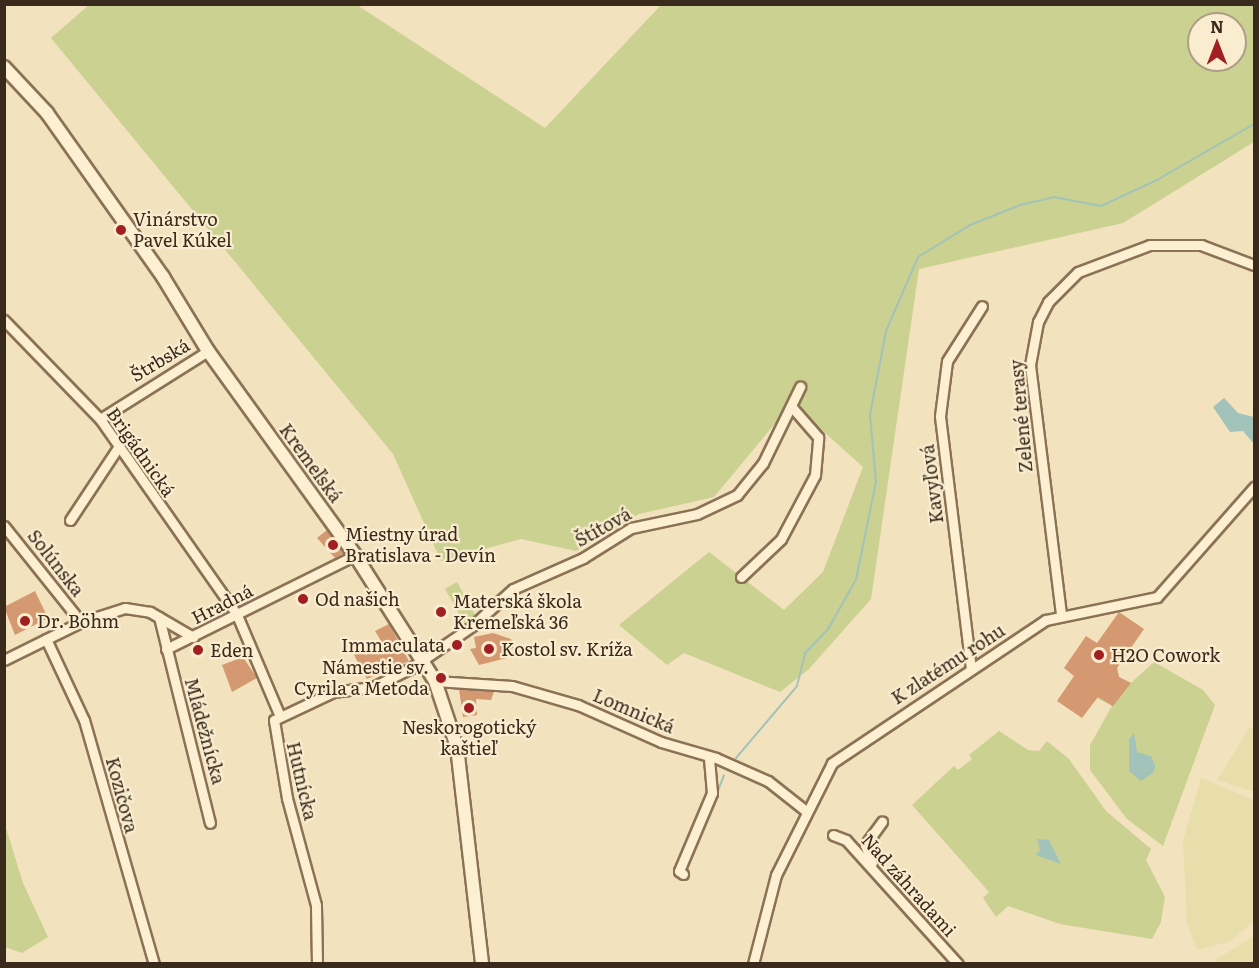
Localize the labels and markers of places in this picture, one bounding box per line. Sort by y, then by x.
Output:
place label: Vinárstvo Pavel Kúkel [133,209,232,252]
marker: Vinárstvo Pavel Kúkel [114,223,128,237]
place label: Miestny úrad Bratislava - Devín [345,524,496,566]
marker: Miestny úrad Bratislava - Devín [326,538,340,552]
place label: Od našich [315,588,400,610]
place label: Materská škola Kremeľská 36 [453,591,582,634]
marker: Od našich [296,592,310,606]
marker: Materská škola Kremeľská 36 [434,605,448,619]
place label: Dr. Böhm [37,610,119,632]
marker: Dr. Böhm [18,614,32,628]
place label: Immaculata [341,634,445,656]
marker: Immaculata [450,638,464,652]
place label: Kostol sv. Kríža [501,638,633,660]
place label: Eden [210,639,253,661]
marker: Kostol sv. Kríža [482,642,496,656]
marker: Eden [191,643,205,657]
place label: H2O Cowork [1111,644,1220,666]
marker: H2O Cowork [1092,648,1106,662]
place label: Námestie sv. Cyrila a Metoda [294,657,429,700]
marker: Námestie sv. Cyrila a Metoda [434,671,448,685]
marker: Neskorogotický kaštieľ [462,701,476,715]
place label: Neskorogotický kaštieľ [402,717,536,760]

